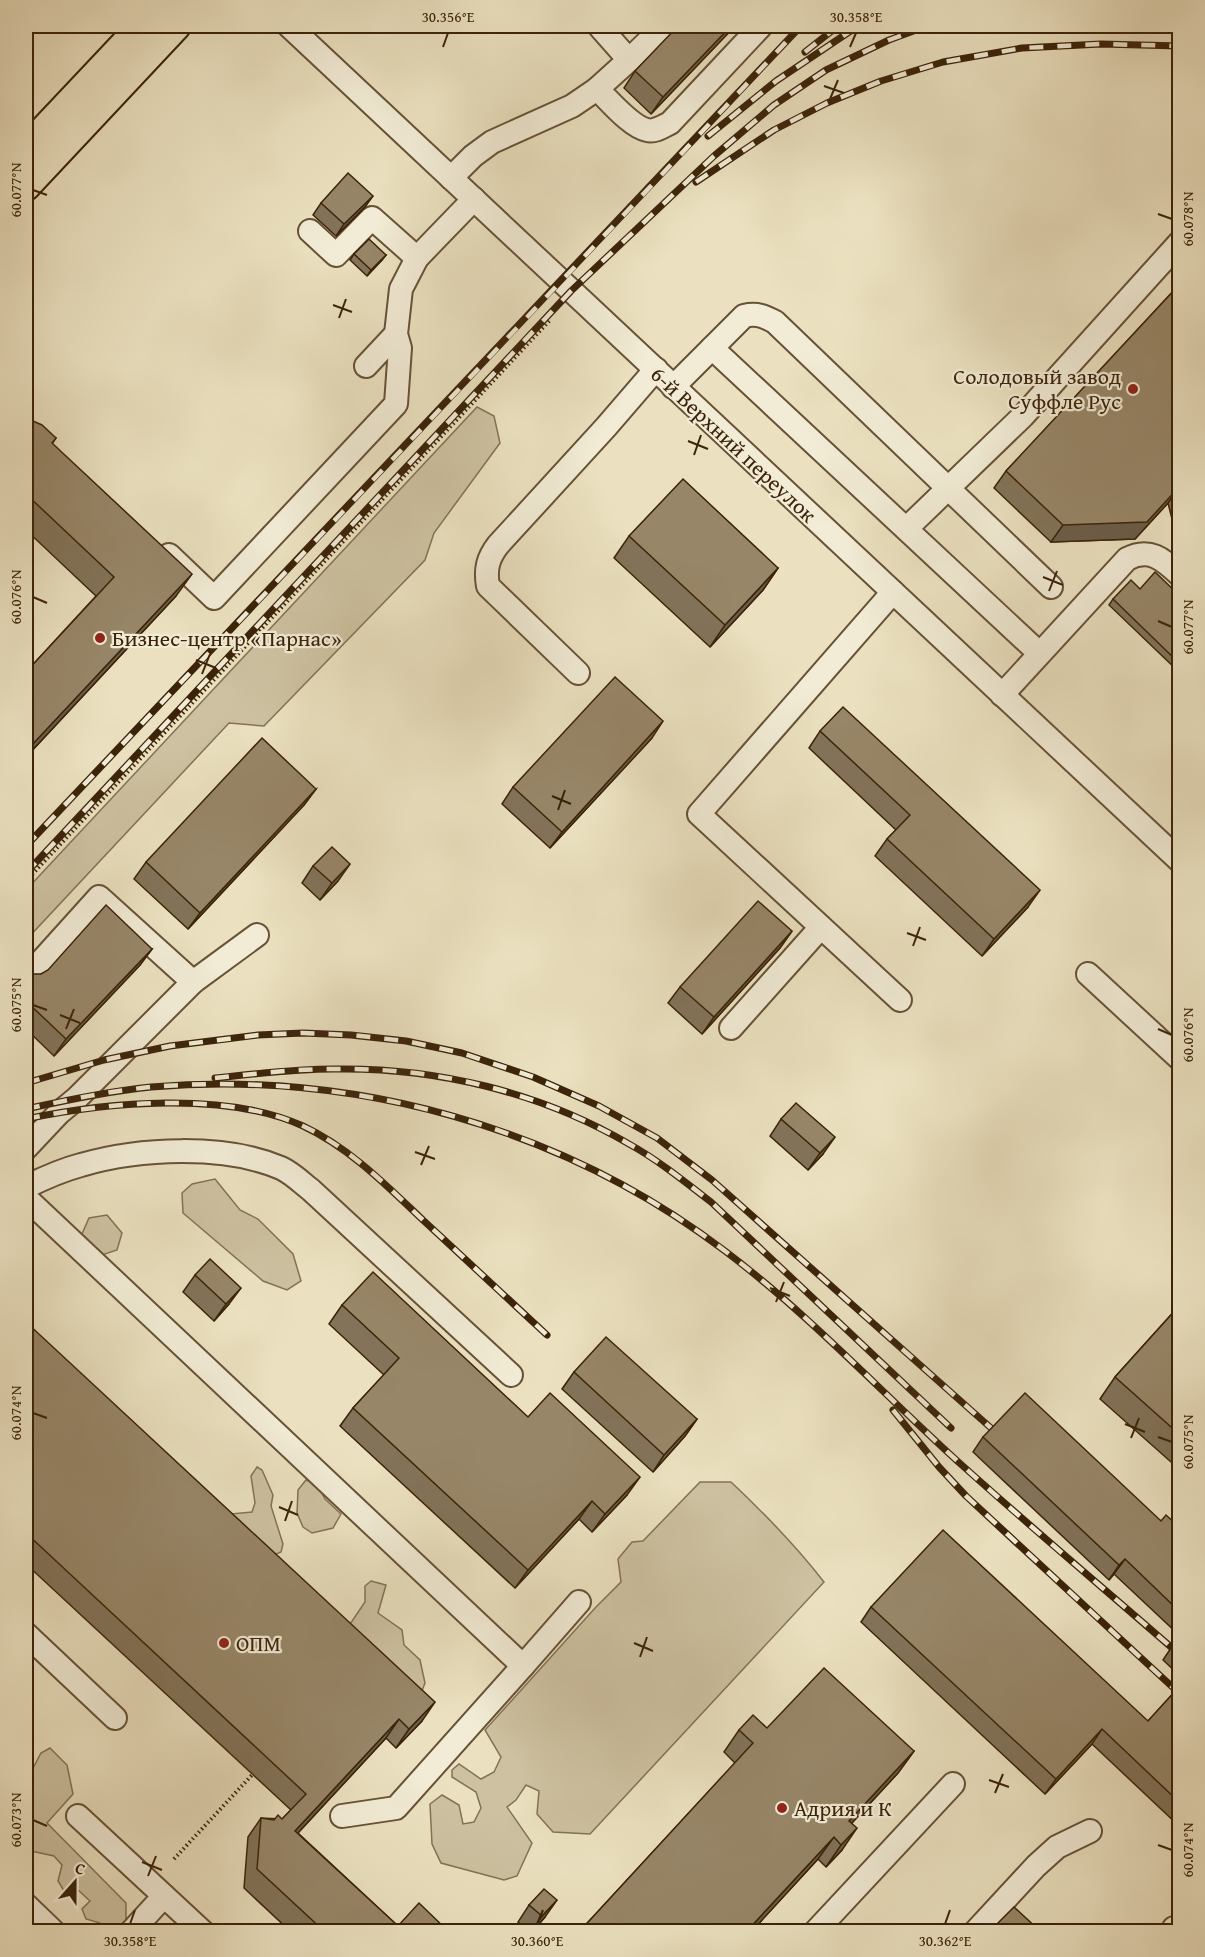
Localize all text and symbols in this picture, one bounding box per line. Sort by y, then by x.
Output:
text: 30.356°E [422,6,475,27]
text: 30.358°E [830,6,883,27]
text: 60.077°N [5,162,26,217]
text: 60.078°N [1177,191,1198,246]
street label: 6-й Верхний переулок [644,358,825,530]
place label: Солодовый завод Суффле Рус [953,360,1121,417]
marker: Солодовый завод Суффле Рус [1126,382,1140,396]
text: 60.076°N [5,569,26,624]
text: 60.077°N [1177,599,1198,654]
place label: Бизнес-центр «Парнас» [112,622,342,654]
marker: Бизнес-центр «Парнас» [93,631,107,645]
text: 60.075°N [5,977,26,1032]
text: 60.076°N [1177,1007,1198,1062]
text: 60.074°N [5,1385,26,1440]
text: 60.075°N [1177,1414,1198,1469]
place label: ОПМ [236,1627,281,1659]
marker: ОПМ [217,1636,231,1650]
text: 60.073°N [5,1792,26,1847]
place label: Адрия и К [794,1792,892,1824]
marker: Адрия и К [775,1801,789,1815]
text: 60.074°N [1177,1822,1198,1877]
north arrow [45,1852,105,1912]
text: С [72,1855,89,1881]
text: 30.358°E [104,1930,157,1951]
text: 30.360°E [511,1930,564,1951]
text: 30.362°E [919,1930,972,1951]

